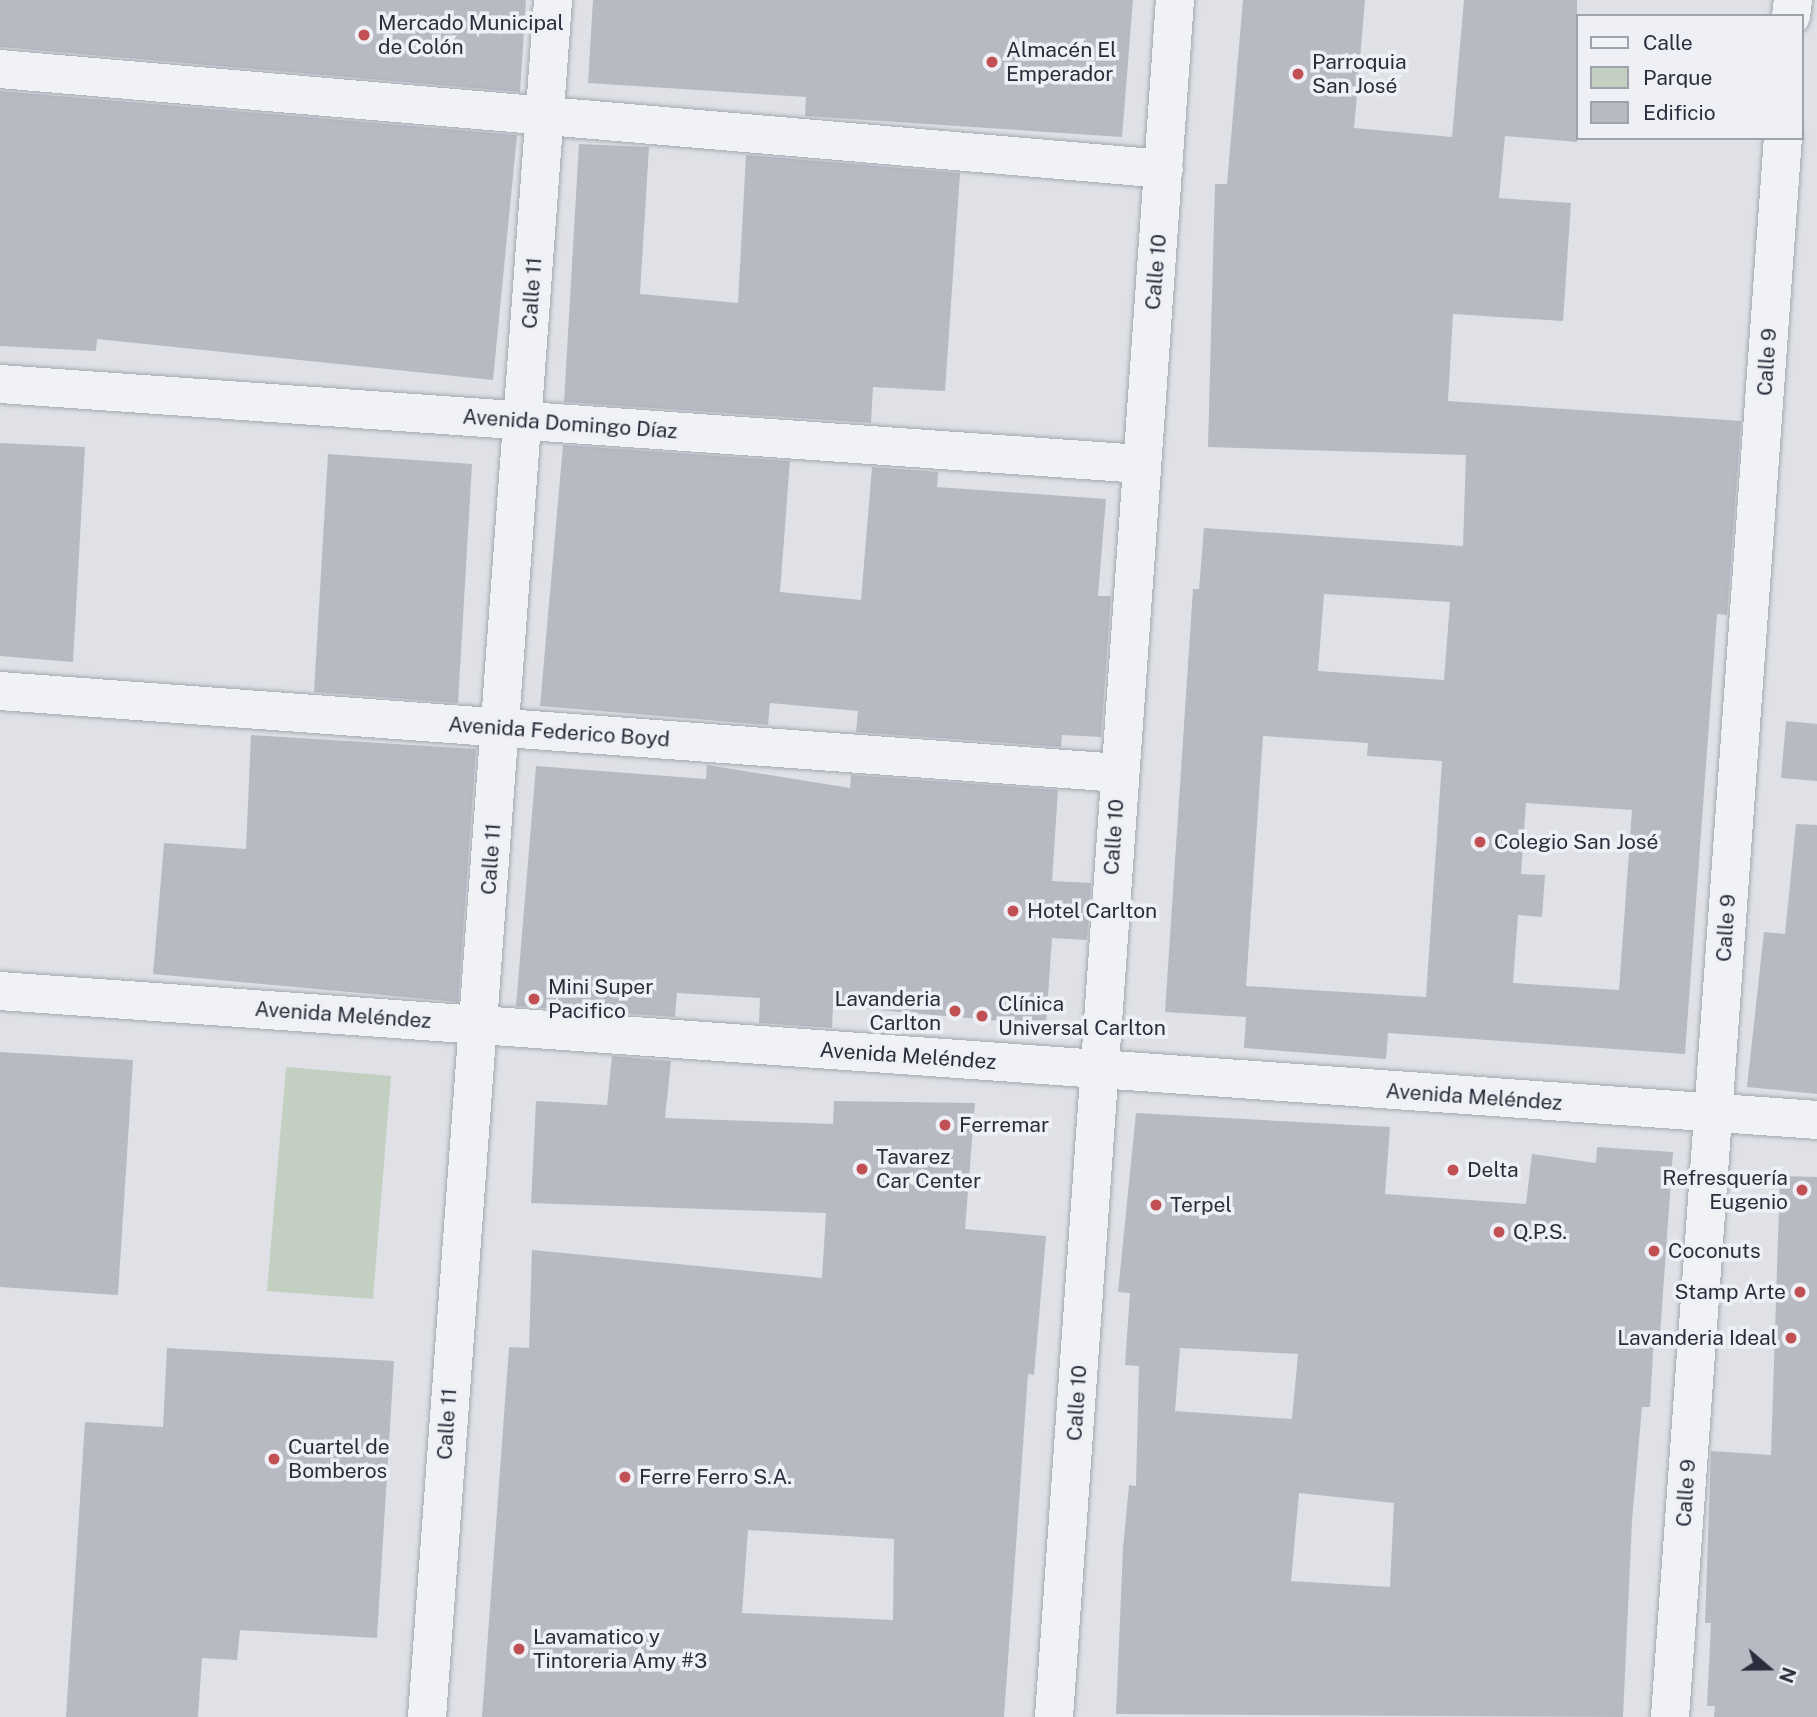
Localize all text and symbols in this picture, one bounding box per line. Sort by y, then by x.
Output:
place label: Mercado Municipal de Colón [378,10,564,60]
legend [1576,14,1803,140]
marker: Mercado Municipal de Colón [356,27,372,43]
text: Calle [1643,30,1693,55]
place label: Almacén El Emperador [1006,37,1116,87]
place label: Parroquia San José [1312,49,1407,99]
marker: Almacén El Emperador [984,54,1000,70]
text: Parque [1643,65,1712,90]
marker: Parroquia San José [1290,66,1306,82]
text: Edificio [1643,100,1716,125]
street label: Calle 10 [1140,233,1172,311]
street label: Calle 11 [517,256,547,330]
street label: Calle 9 [1752,327,1782,397]
street label: Avenida Domingo Díaz [462,404,678,444]
street label: Avenida Federico Boyd [447,712,671,752]
street label: Calle 10 [1099,798,1129,876]
street label: Calle 11 [476,822,506,896]
place label: Colegio San José [1494,829,1659,855]
marker: Colegio San José [1472,834,1488,850]
street label: Calle 9 [1711,893,1741,963]
place label: Hotel Carlton [1027,898,1157,924]
marker: Hotel Carlton [1005,903,1021,919]
place label: Mini Super Pacifico [548,974,653,1024]
place label: Lavanderia Carlton [834,986,941,1036]
marker: Mini Super Pacifico [526,991,542,1007]
place label: Clínica Universal Carlton [998,991,1166,1041]
street label: Avenida Meléndez [254,996,432,1034]
marker: Lavanderia Carlton [947,1003,963,1019]
marker: Clínica Universal Carlton [972,1006,992,1026]
street label: Avenida Meléndez [819,1037,997,1075]
street label: Avenida Meléndez [1385,1078,1563,1116]
place label: Ferremar [959,1112,1049,1138]
marker: Ferremar [937,1117,953,1133]
place label: Tavarez Car Center [876,1144,981,1194]
place label: Delta [1467,1157,1519,1183]
marker: Tavarez Car Center [854,1161,870,1177]
marker: Delta [1445,1162,1461,1178]
place label: Refresquería Eugenio [1662,1165,1788,1215]
marker: Refresquería Eugenio [1794,1182,1810,1198]
place label: Terpel [1170,1192,1232,1218]
marker: Terpel [1148,1197,1164,1213]
place label: Q.P.S. [1513,1219,1567,1245]
marker: Q.P.S. [1491,1224,1507,1240]
place label: Coconuts [1668,1238,1761,1264]
marker: Coconuts [1646,1243,1662,1259]
place label: Stamp Arte [1674,1279,1786,1305]
marker: Stamp Arte [1792,1284,1808,1300]
place label: Lavanderia Ideal [1617,1325,1777,1351]
marker: Lavanderia Ideal [1783,1330,1799,1346]
street label: Calle 10 [1062,1364,1092,1442]
street label: Calle 11 [432,1387,462,1461]
place label: Cuartel de Bomberos [288,1434,390,1484]
marker: Cuartel de Bomberos [266,1451,282,1467]
street label: Calle 9 [1671,1458,1701,1528]
place label: Ferre Ferro S.A. [639,1464,792,1490]
marker: Ferre Ferro S.A. [617,1469,633,1485]
place label: Lavamatico y Tintoreria Amy #3 [533,1624,707,1674]
north arrow [1733,1633,1803,1703]
marker: Lavamatico y Tintoreria Amy #3 [511,1641,527,1657]
text: N [1775,1664,1801,1686]

